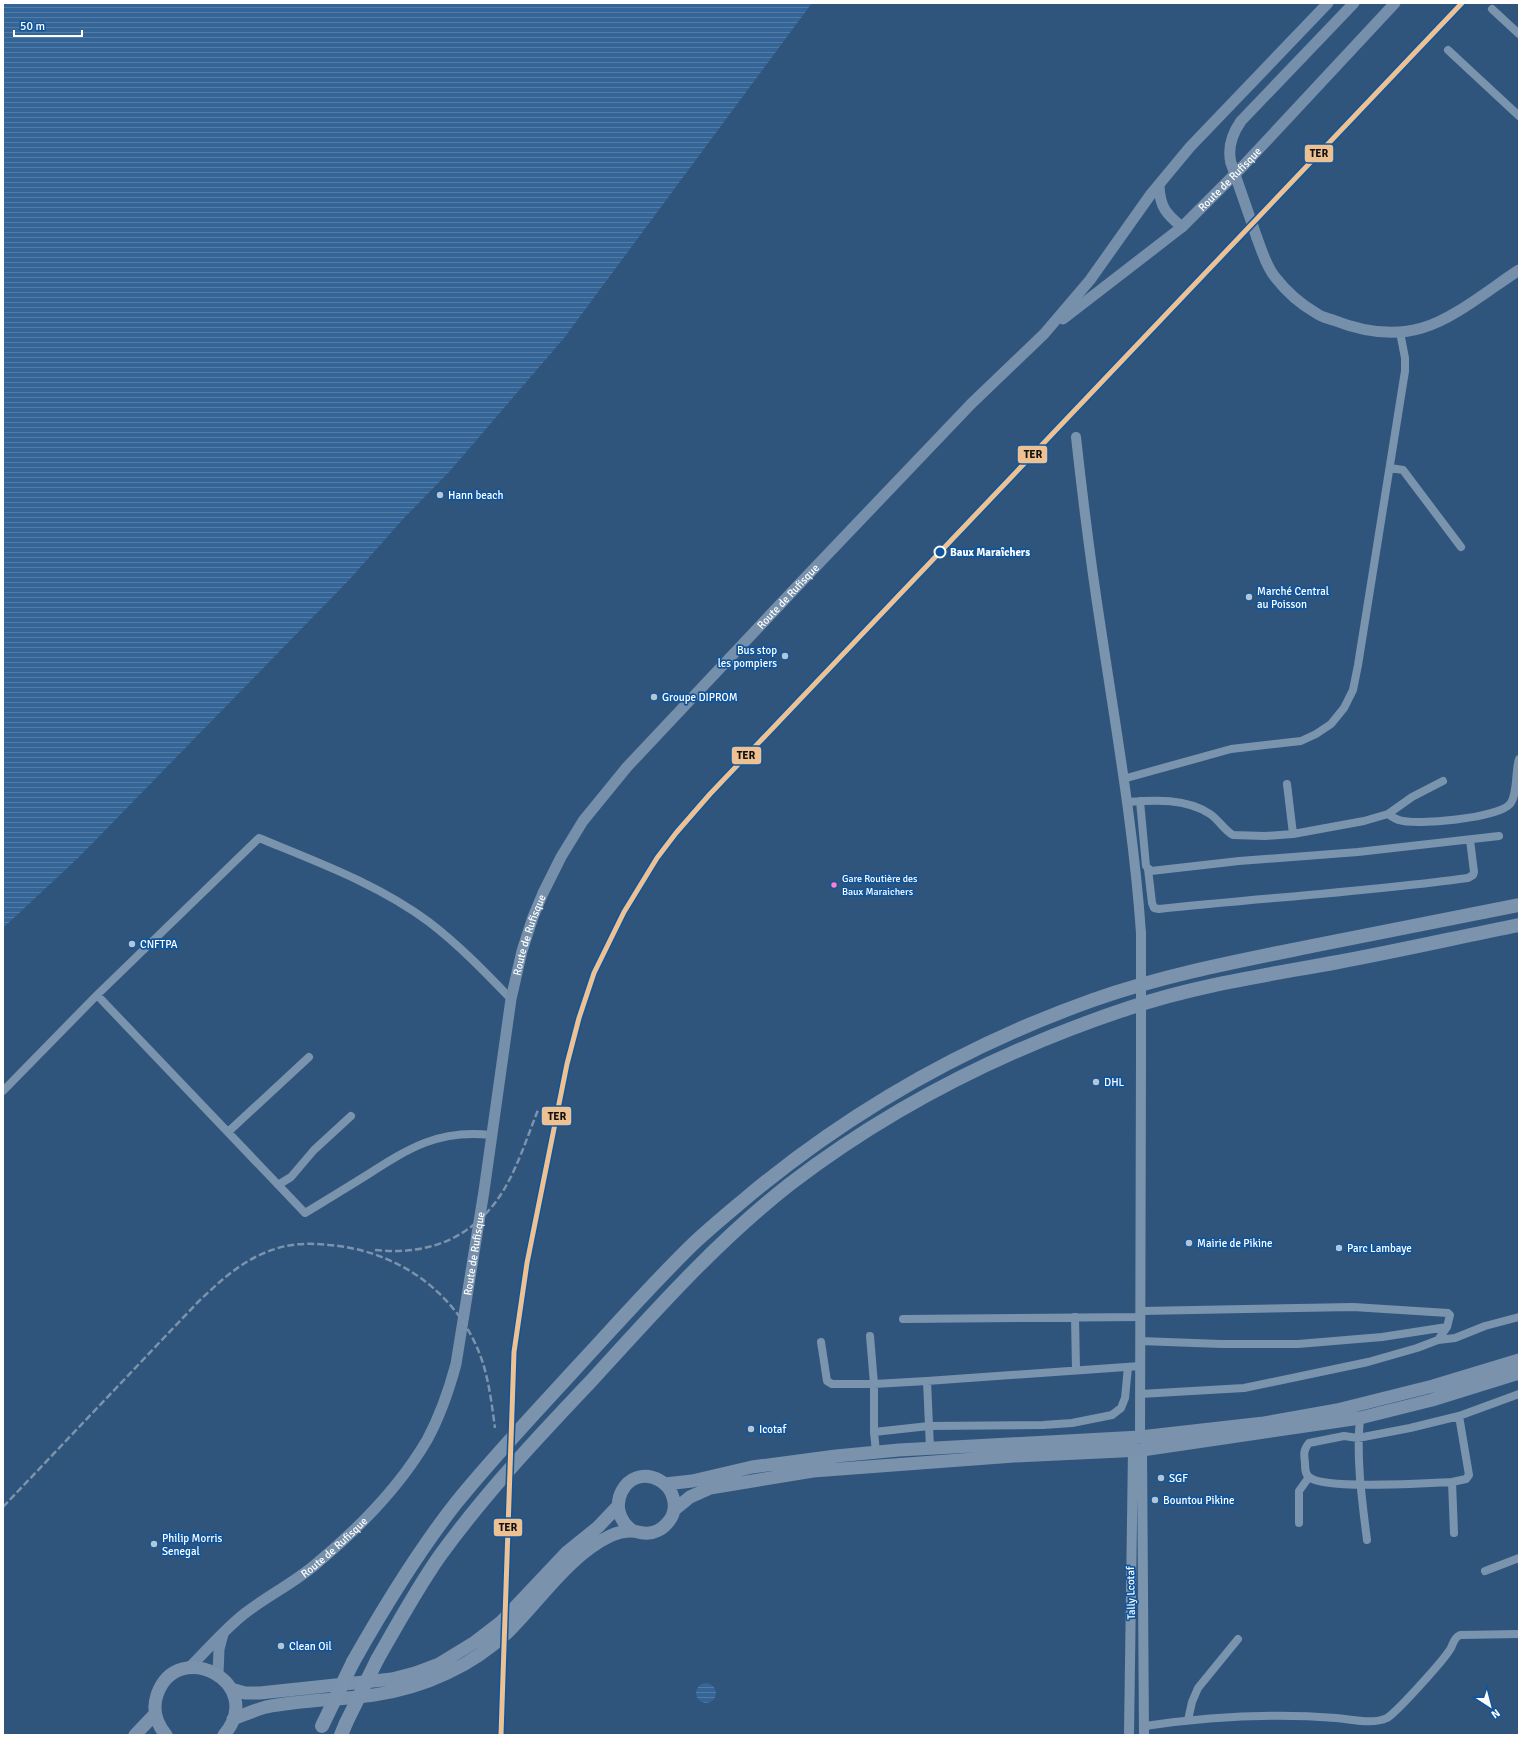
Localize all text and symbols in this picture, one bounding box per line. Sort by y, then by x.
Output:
scale bar [14,12,82,38]
text: 50 m [20,19,45,34]
street label: Route de Rufisque [1195,144,1264,214]
line badge: TER [1304,144,1334,163]
text: TER [1310,147,1329,160]
line badge: TER [1017,445,1048,464]
text: TER [1024,448,1043,461]
place label: Hann beach [448,489,503,502]
marker: Hann beach [435,490,445,500]
marker: Baux Maraîchers [933,545,947,559]
place label: Baux Maraîchers [950,546,1030,559]
street label: Route de Rufisque [754,561,822,631]
place label: Marché Central au Poisson [1257,585,1329,611]
marker: Marché Central au Poisson [1244,592,1254,602]
place label: Bus stop les pompiers [718,644,777,670]
marker: Bus stop les pompiers [780,651,790,661]
place label: Groupe DIPROM [662,691,738,704]
marker: Groupe DIPROM [649,692,659,702]
line badge: TER [731,746,762,765]
text: TER [737,749,756,762]
place label: Gare Routière des Baux Maraichers [842,873,918,898]
marker: Gare Routière des Baux Maraichers [829,880,839,890]
street label: Route de Rufisque [510,892,548,977]
place label: CNFTPA [140,938,178,951]
marker: CNFTPA [127,939,137,949]
place label: DHL [1104,1076,1125,1089]
marker: DHL [1091,1077,1101,1087]
line badge: TER [541,1106,572,1126]
text: TER [548,1110,567,1123]
street label: Route de Rufisque [461,1211,487,1296]
place label: Mairie de Pikine [1197,1237,1273,1250]
marker: Mairie de Pikine [1184,1238,1194,1248]
place label: Parc Lambaye [1347,1242,1412,1255]
marker: Parc Lambaye [1334,1243,1344,1253]
place label: Icotaf [759,1423,787,1436]
marker: Icotaf [746,1424,756,1434]
place label: SGF [1169,1472,1188,1485]
marker: SGF [1156,1473,1166,1483]
place label: Bountou Pikine [1163,1494,1234,1507]
marker: Bountou Pikine [1150,1495,1160,1505]
street label: Route de Rufisque [298,1514,370,1580]
line badge: TER [493,1518,523,1537]
text: TER [499,1521,518,1534]
place label: Philip Morris Senegal [162,1532,222,1558]
marker: Philip Morris Senegal [149,1539,159,1549]
street label: Tally Lcotaf [1124,1565,1138,1620]
place label: Clean Oil [289,1640,332,1653]
marker: Clean Oil [276,1641,286,1651]
north arrow [1470,1686,1510,1726]
text: N [1489,1706,1503,1721]

